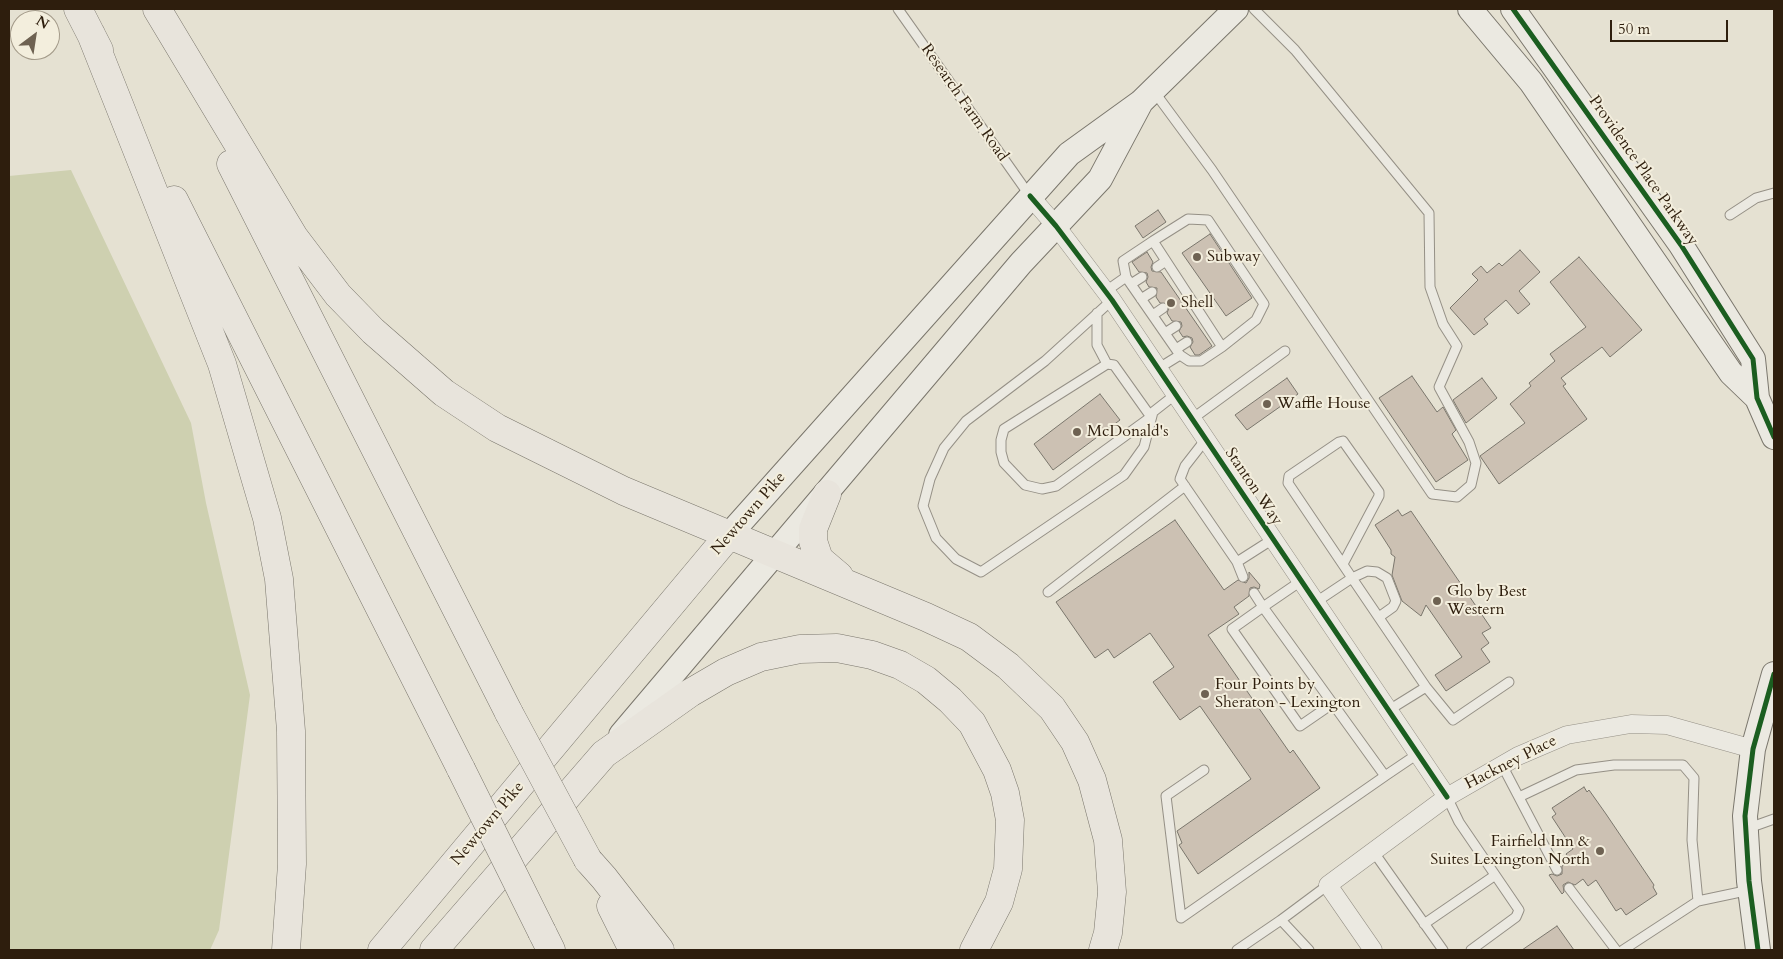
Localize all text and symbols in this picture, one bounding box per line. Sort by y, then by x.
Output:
north arrow [10,10,60,60]
scale bar [1613,10,1730,42]
text: N [32,11,53,34]
text: 50 m [1618,19,1650,39]
street label: Research Farm Road [916,41,1012,165]
street label: Providence Place Parkway [1584,92,1702,250]
place label: Subway [1207,247,1261,267]
marker: Subway [1191,251,1203,263]
place label: Shell [1181,293,1213,313]
marker: Shell [1165,297,1177,309]
place label: Waffle House [1277,394,1371,414]
marker: Waffle House [1261,398,1273,410]
place label: McDonald's [1087,422,1169,442]
marker: McDonald's [1071,426,1083,438]
street label: Stanton Way [1220,445,1286,529]
street label: Newtown Pike [708,469,790,559]
place label: Glo by Best Western [1447,582,1527,620]
marker: Glo by Best Western [1431,595,1443,607]
place label: Four Points by Sheraton - Lexington [1215,675,1361,713]
marker: Four Points by Sheraton - Lexington [1199,688,1211,700]
street label: Hackney Place [1462,732,1560,794]
street label: Newtown Pike [447,778,529,870]
place label: Fairfield Inn & Suites Lexington North [1430,832,1590,870]
marker: Fairfield Inn & Suites Lexington North [1594,845,1606,857]

